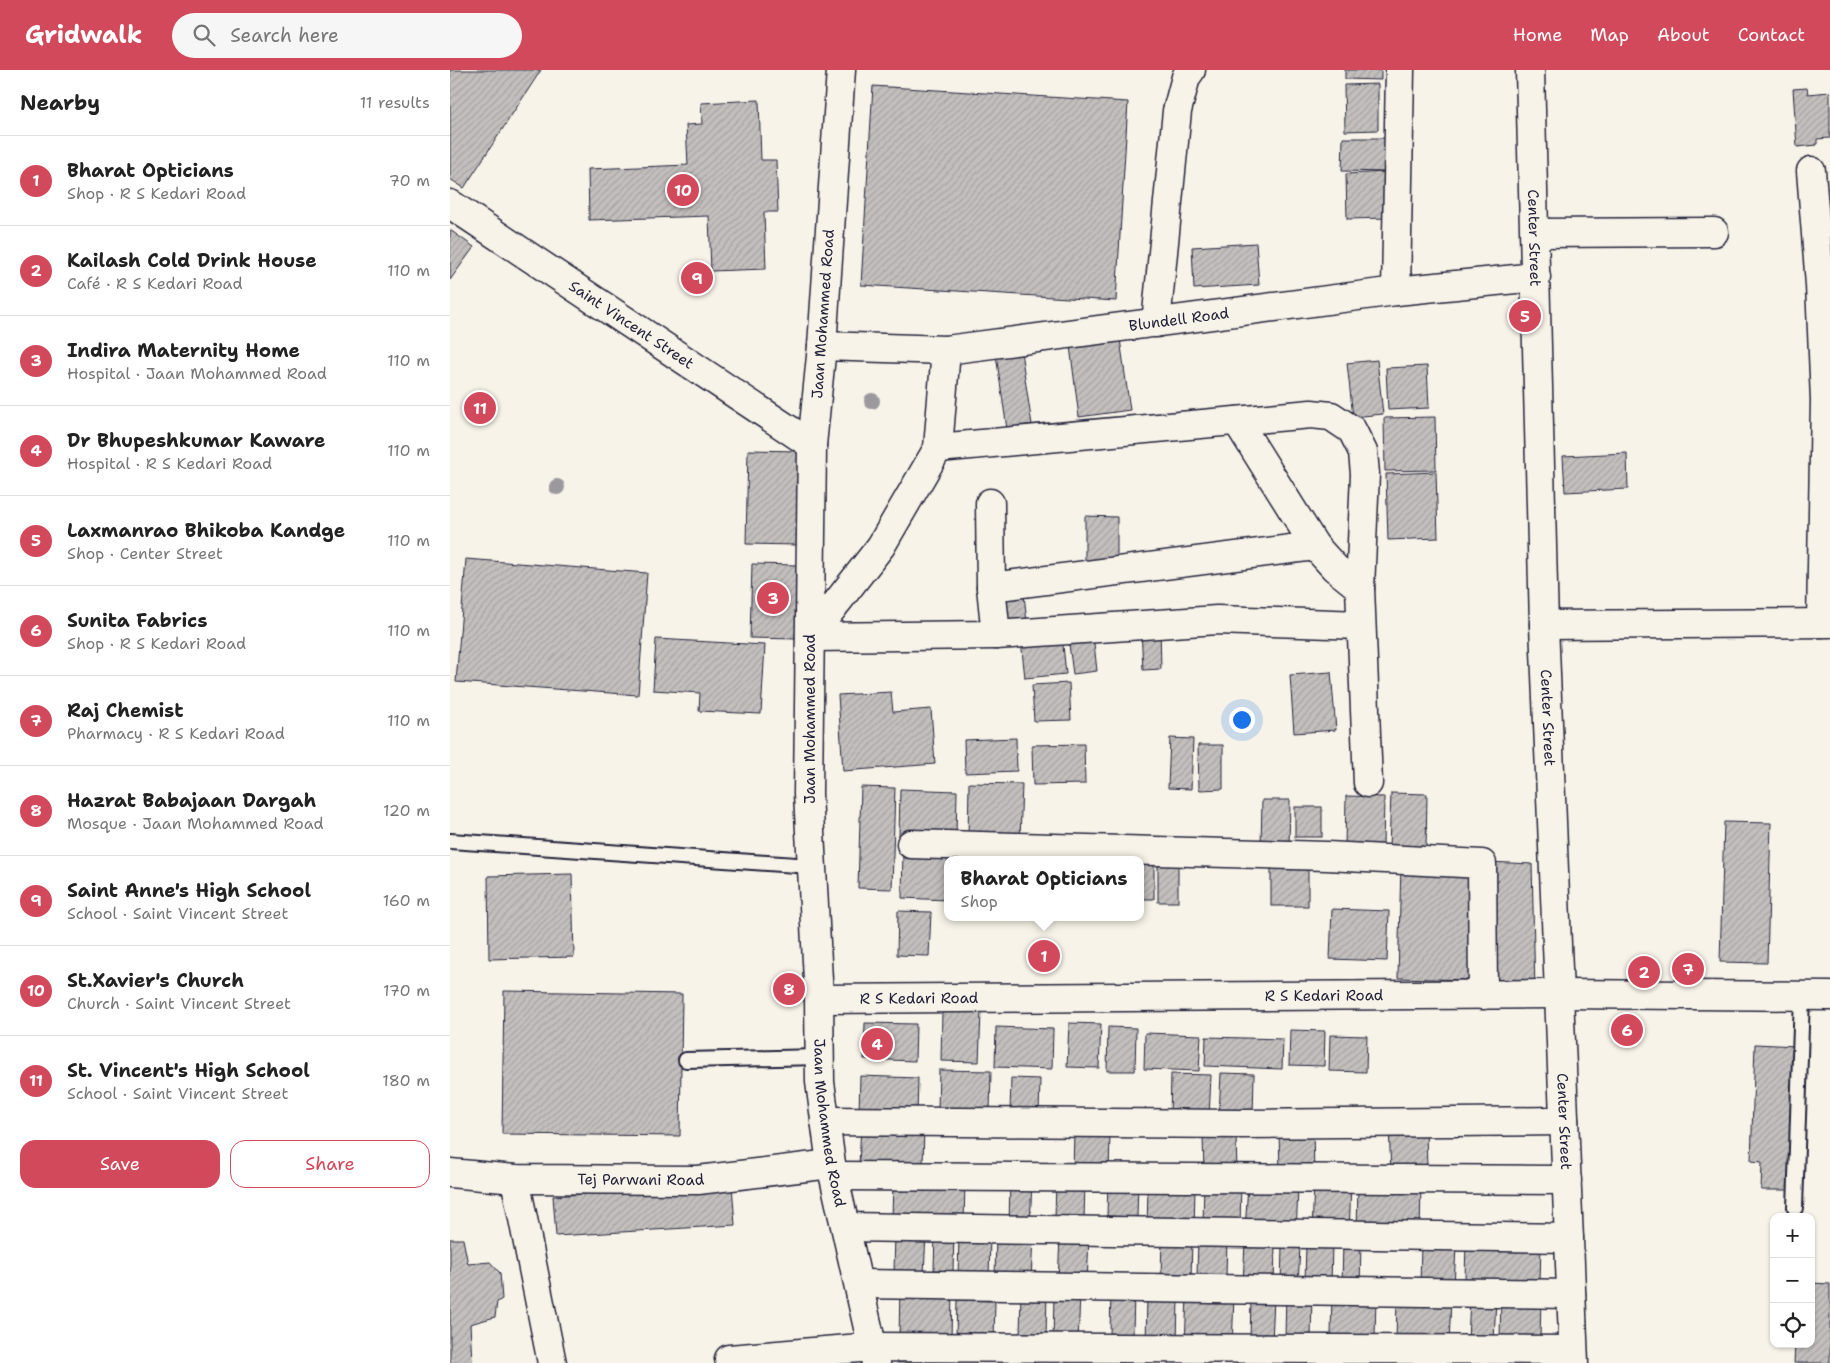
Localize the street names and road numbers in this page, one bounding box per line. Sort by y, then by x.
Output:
street label: Center Street [1523,189,1545,287]
street label: Jaan Mohammed Road [807,228,839,399]
street label: Saint Vincent Street [565,276,698,374]
street label: Blundell Road [1128,303,1231,336]
street label: Jaan Mohammed Road [800,634,820,804]
street label: Center Street [1536,669,1560,767]
street label: R S Kedari Road [1265,985,1384,1006]
street label: R S Kedari Road [860,988,979,1009]
street label: Jaan Mohammed Road [809,1038,851,1209]
street label: Center Street [1552,1073,1576,1170]
street label: Tej Parwani Road [577,1169,706,1190]

